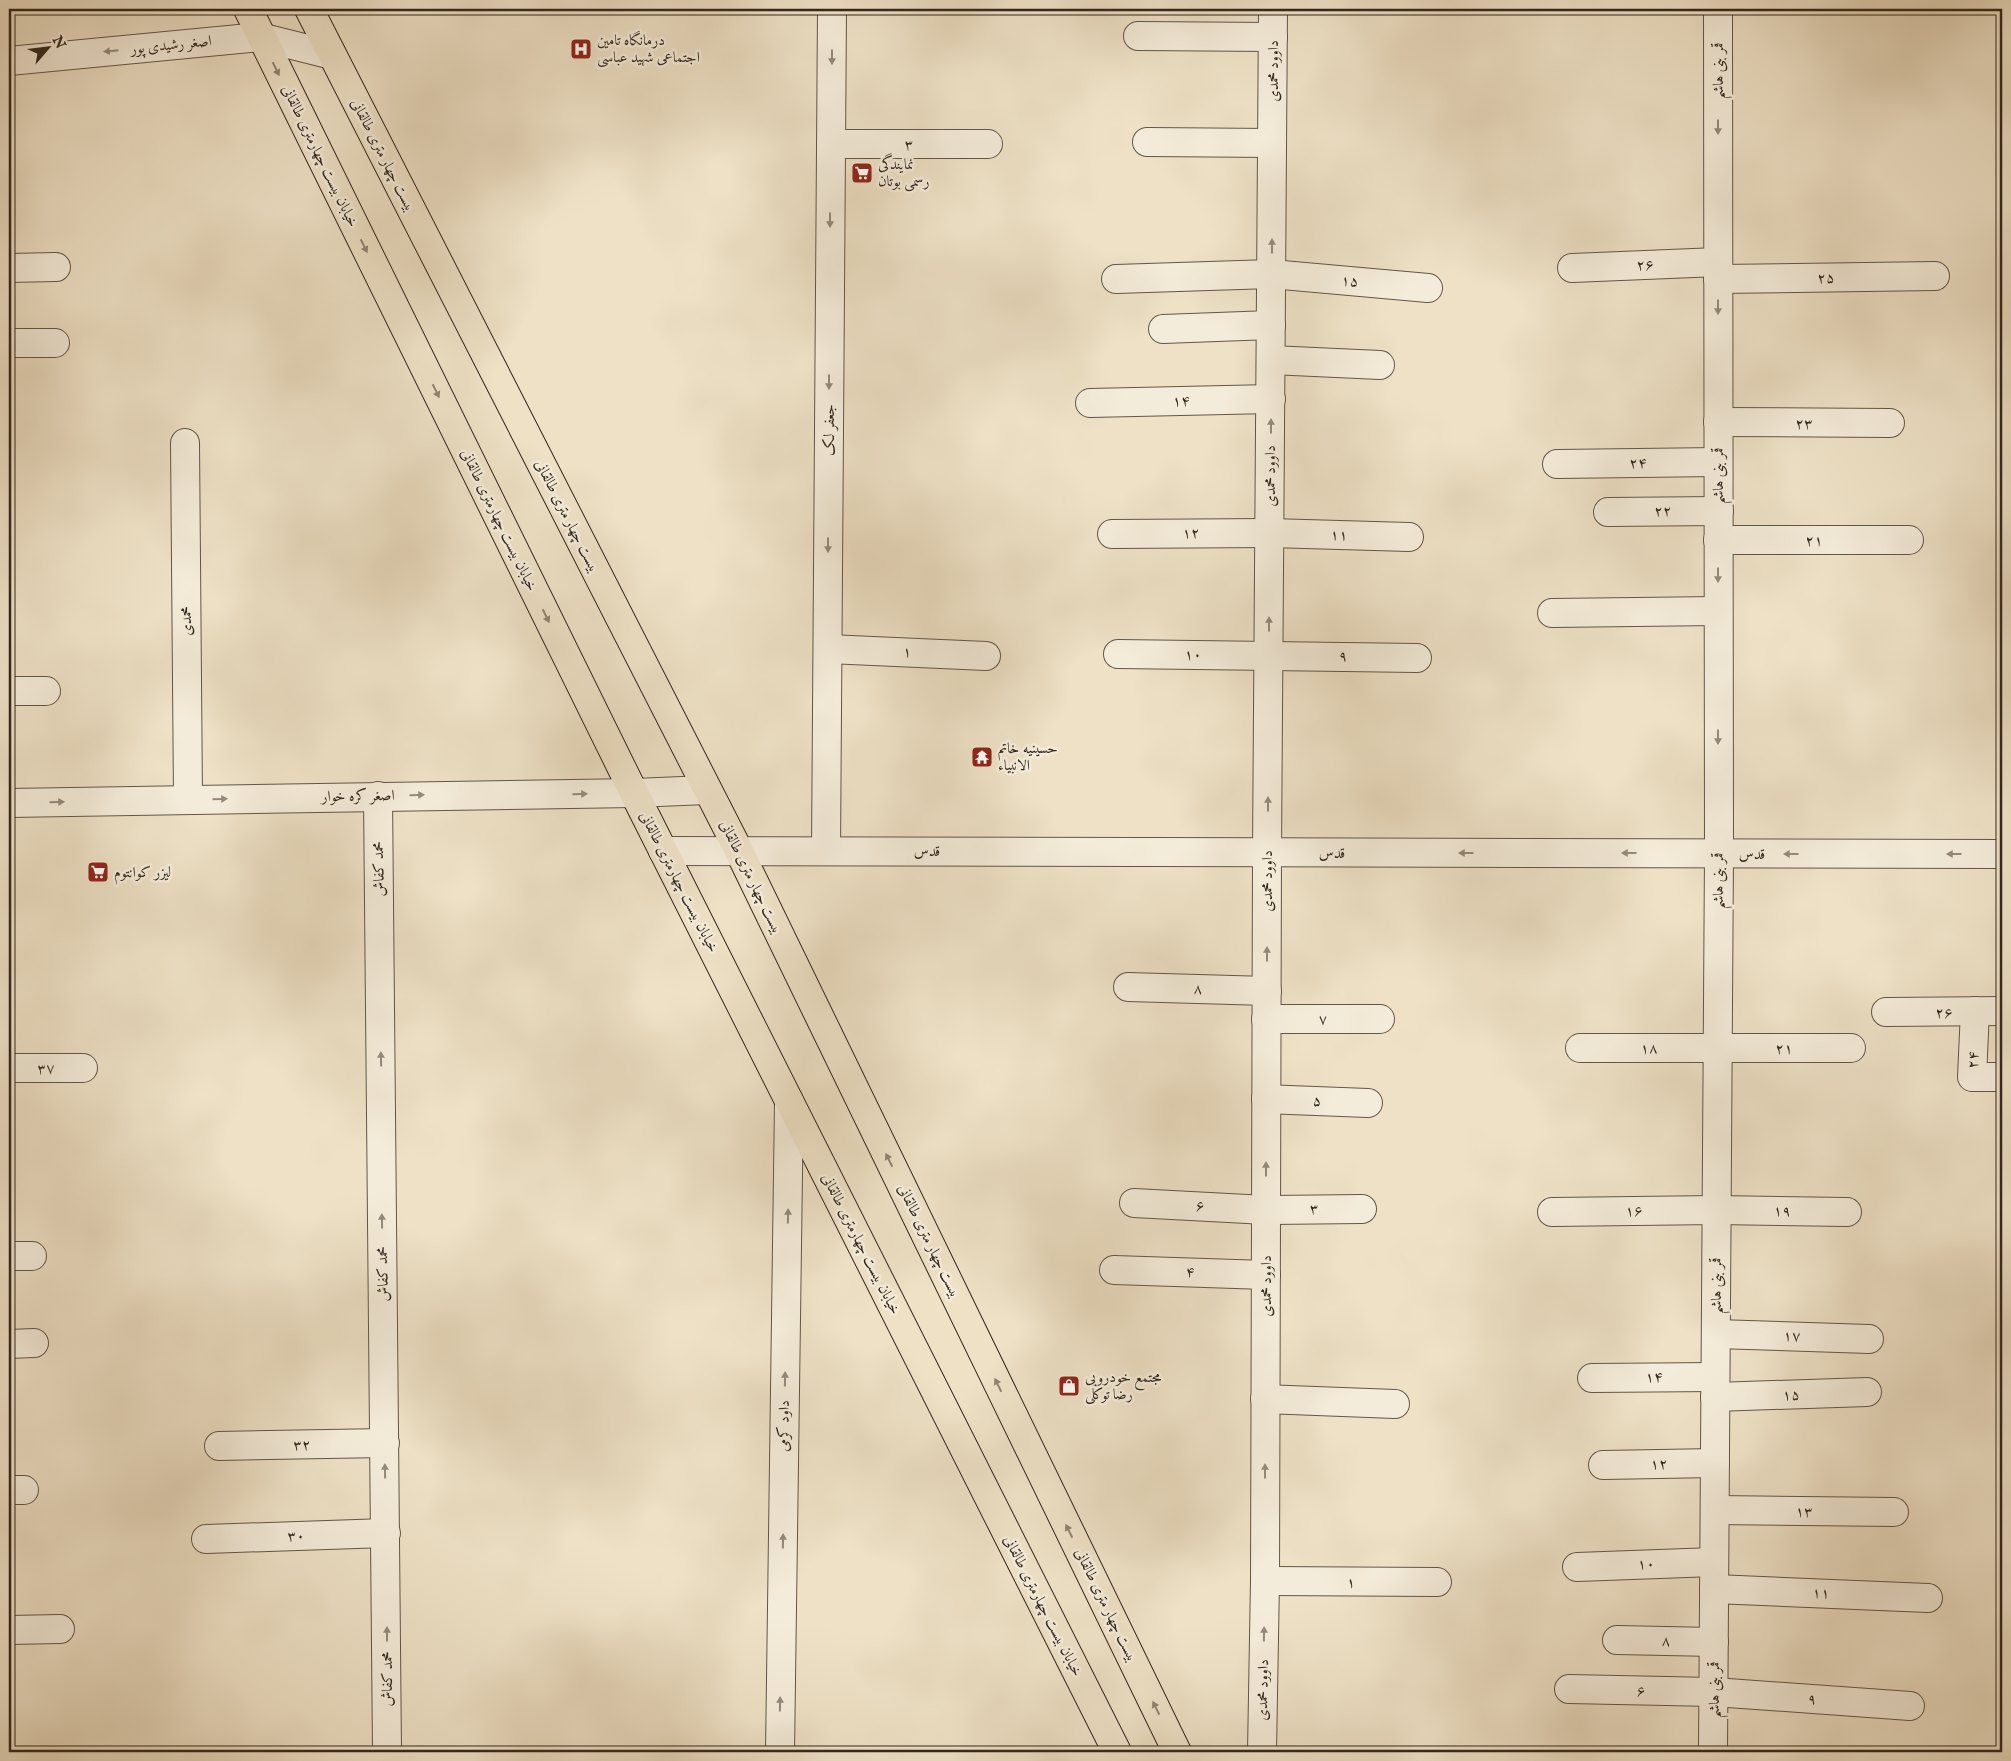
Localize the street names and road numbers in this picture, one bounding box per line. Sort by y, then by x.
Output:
street label: اصغر رشیدی پور [127,31,213,60]
street label: داوود محمدی [1264,40,1283,102]
street label: قمر بنی هاشم [1709,43,1733,99]
street label: خیابان بیست چهارمتری طالقانی [277,82,363,230]
street label: بیست چهار متری طالقانی [346,95,420,215]
street label: ۳ [905,135,913,154]
street label: ۲۶ [1636,255,1654,275]
street label: ۲۵ [1817,268,1835,288]
street label: ۱۵ [1340,271,1360,291]
street label: ۱۴ [1172,391,1190,411]
street label: جعفر لک [820,404,839,456]
street label: ۲۳ [1795,414,1813,433]
street label: داوود محمدی [1261,445,1280,507]
street label: خیابان بیست چهارمتری طالقانی [456,446,542,594]
street label: قمر بنی هاشم [1709,448,1733,504]
street label: ۲۴ [1629,453,1647,473]
street label: بیست چهار متری طالقانی [530,456,604,576]
street label: ۲۲ [1654,501,1672,521]
street label: ۱۲ [1182,523,1200,543]
street label: ۱۱ [1330,525,1348,545]
street label: ۲۱ [1805,531,1823,550]
street label: محمدی [177,606,196,636]
street label: ۱ [902,642,912,662]
street label: ۱۰ [1184,645,1202,664]
street label: ۹ [1338,646,1348,666]
street label: اصغر کره خوار [319,786,395,806]
street label: خیابان بیست چهارمتری طالقانی [635,808,723,956]
street label: بیست چهار متری طالقانی [715,817,787,937]
street label: محمد کفاش [369,841,389,897]
street label: قدس [914,842,940,861]
street label: قدس [1319,844,1345,863]
street label: قدس [1739,845,1765,864]
street label: داوود محمدی [1258,850,1277,912]
street label: قمر بنی هاشم [1709,853,1733,909]
street label: ۸ [1193,979,1203,999]
street label: ۲۶ [1935,1003,1953,1022]
street label: ۷ [1319,1010,1327,1029]
street label: ۱۸ [1640,1039,1658,1058]
street label: ۲۱ [1775,1039,1793,1058]
street label: ۲۴ [1963,1051,1983,1069]
street label: ۳۷ [37,1059,55,1078]
street label: ۵ [1312,1091,1322,1111]
street label: خیابان بیست چهارمتری طالقانی [817,1170,905,1318]
street label: بیست چهار متری طالقانی [893,1181,965,1301]
street label: ۶ [1195,1196,1205,1216]
street label: ۳ [1309,1199,1319,1219]
street label: ۱۶ [1625,1201,1643,1221]
street label: ۱۹ [1773,1201,1791,1221]
street label: محمد کفاش [373,1246,393,1302]
street label: داوود محمدی [1257,1255,1276,1317]
street label: قمر بنی هاشم [1707,1258,1731,1314]
street label: ۴ [1185,1262,1195,1282]
street label: ۱۷ [1783,1326,1801,1346]
street label: ۱۴ [1645,1367,1663,1387]
street label: ۱۵ [1782,1385,1800,1405]
street label: داود کرمی [774,1400,794,1452]
street label: ۳۲ [293,1435,311,1455]
street label: ۱۲ [1650,1454,1668,1474]
street label: ۱۳ [1795,1502,1813,1521]
street label: ۳۰ [287,1526,305,1546]
street label: خیابان بیست چهارمتری طالقانی [999,1532,1087,1680]
street label: بیست چهار متری طالقانی [1070,1545,1142,1665]
street label: ۱۰ [1637,1554,1655,1574]
street label: ۱ [1347,1573,1355,1592]
street label: ۱۱ [1812,1583,1830,1603]
street label: ۸ [1661,1631,1671,1651]
street label: محمد کفاش [378,1651,397,1707]
street label: داوود محمدی [1253,1659,1273,1721]
street label: قمر بنی هاشم [1705,1662,1729,1718]
street label: ۶ [1636,1681,1646,1701]
street label: ۹ [1807,1689,1817,1709]

